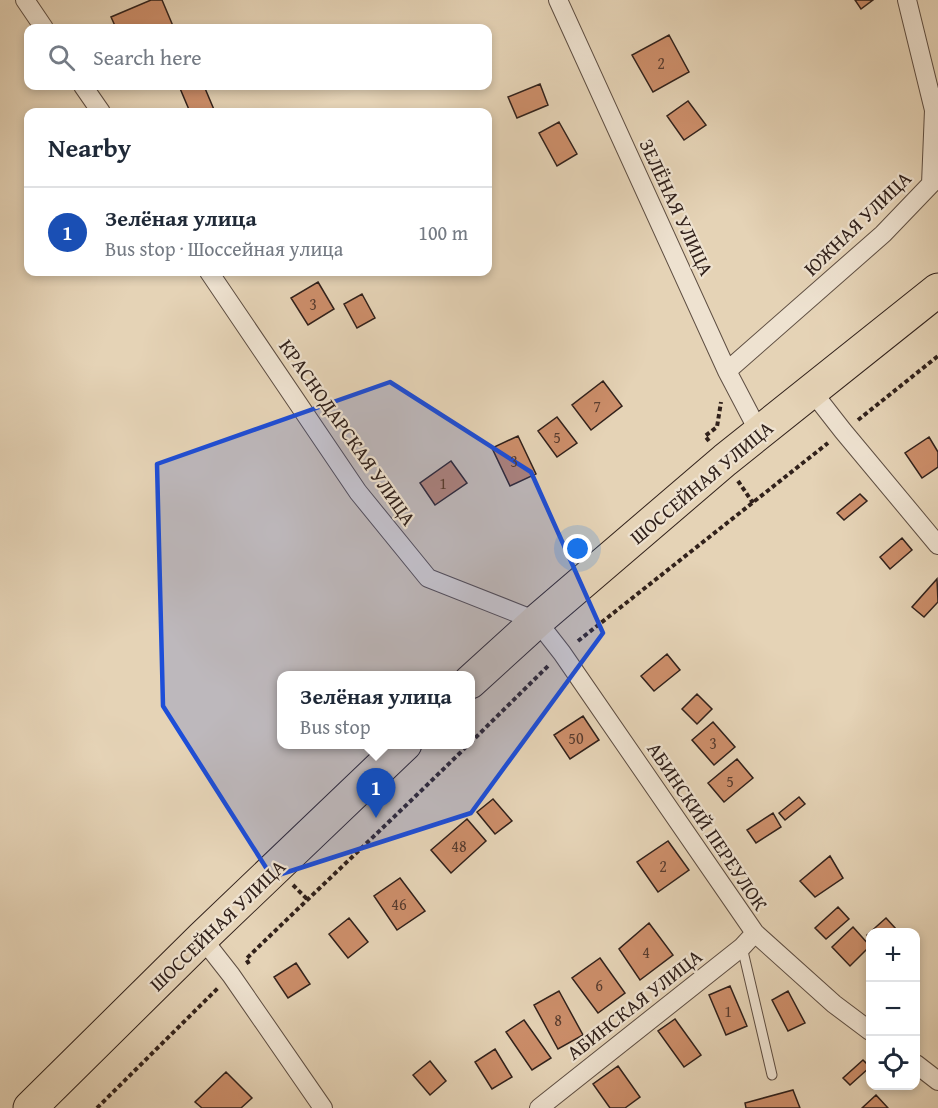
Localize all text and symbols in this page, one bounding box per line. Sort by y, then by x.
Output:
search box [24,24,492,90]
icon: search [45,41,78,74]
text: Search here [93,41,202,73]
house number: 2 [657,51,665,75]
text: Nearby [48,128,131,167]
street label: ЗЕЛЁНАЯ УЛИЦА [633,134,721,280]
street label: ЮЖНАЯ УЛИЦА [797,164,917,282]
text: Зелёная улица [105,202,257,234]
text: 1 [62,218,73,247]
text: 100 m [418,218,468,247]
text: Bus stop · Шоссейная улица [105,234,343,263]
house number: 3 [309,292,317,316]
street label: КРАСНОДАРСКАЯ УЛИЦА [272,333,424,531]
house number: 7 [593,394,601,418]
street label: ШОССЕЙНАЯ УЛИЦА [623,413,779,551]
house number: 5 [553,425,561,449]
house number: 3 [510,449,518,473]
house number: 1 [439,471,447,495]
your location [563,534,592,563]
popup [277,671,475,749]
text: Зелёная улица [300,680,452,712]
text: Bus stop [300,712,371,741]
house number: 50 [568,726,584,750]
house number: 3 [709,731,717,755]
street label: АБИНСКИЙ ПЕРЕУЛОК [641,736,776,917]
pin: 1 [356,768,395,818]
house number: 5 [726,769,734,793]
house number: 48 [451,834,467,858]
street label: ШОССЕЙНАЯ УЛИЦА [142,852,292,998]
house number: 2 [659,854,667,878]
house number: 46 [391,892,407,916]
map controls [866,928,920,1090]
button: + [866,928,920,982]
house number: 4 [642,940,650,964]
street label: АБИНСКАЯ УЛИЦА [560,942,708,1066]
house number: 6 [595,973,603,997]
button: − [866,982,920,1036]
house number: 1 [724,999,732,1023]
house number: 8 [554,1008,562,1032]
button: locate [866,1036,920,1090]

